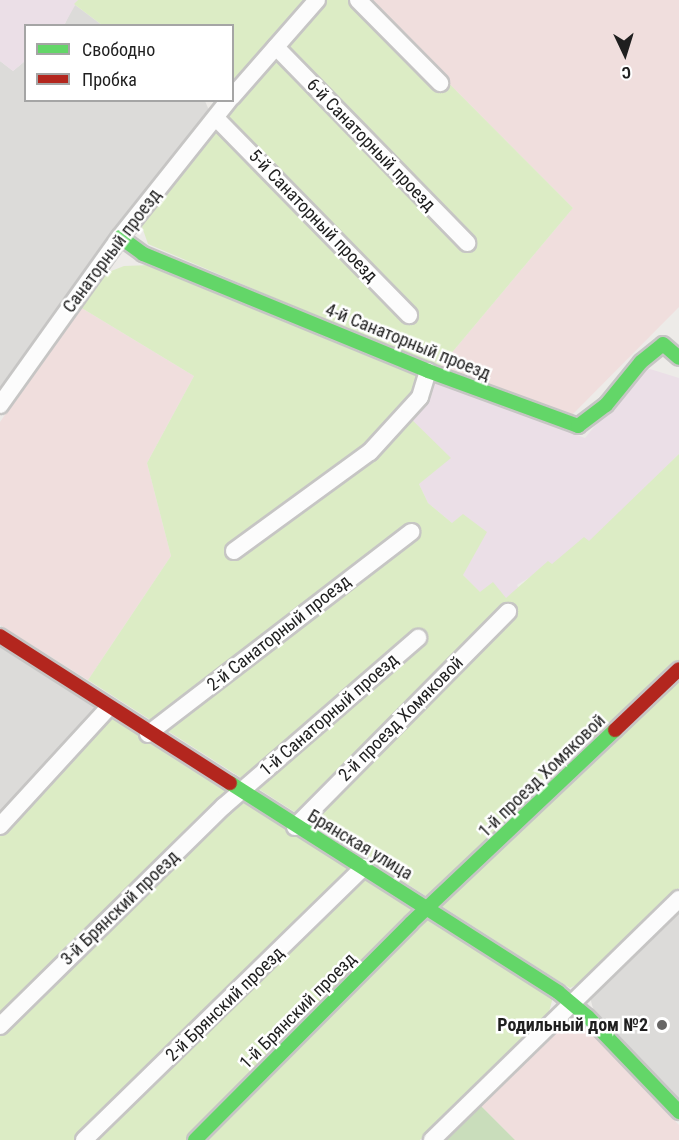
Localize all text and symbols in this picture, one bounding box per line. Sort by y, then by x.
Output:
legend [24,24,234,102]
north arrow [595,24,655,84]
text: Свободно [82,39,155,60]
text: С [621,63,632,82]
text: Пробка [82,69,137,90]
street label: 6-й Санаторный проезд [302,74,440,216]
street label: 5-й Санаторный проезд [244,145,382,287]
street label: Санаторный проезд [58,185,166,317]
street label: 4-й Санаторный проезд [322,299,494,385]
street label: 2-й Санаторный проезд [203,570,355,696]
street label: 1-й Санаторный проезд [255,649,403,781]
street label: 2-й проезд Хомяковой [334,652,468,786]
street label: 1-й проезд Хомяковой [474,710,610,842]
street label: Брянская улица [304,805,416,885]
street label: 3-й Брянский проезд [56,846,184,970]
street label: 2-й Брянский проезд [161,942,289,1066]
street label: 1-й Брянский проезд [235,948,361,1074]
place label: Родильный дом №2 [497,1014,648,1036]
marker: Родильный дом №2 [653,1016,671,1034]

